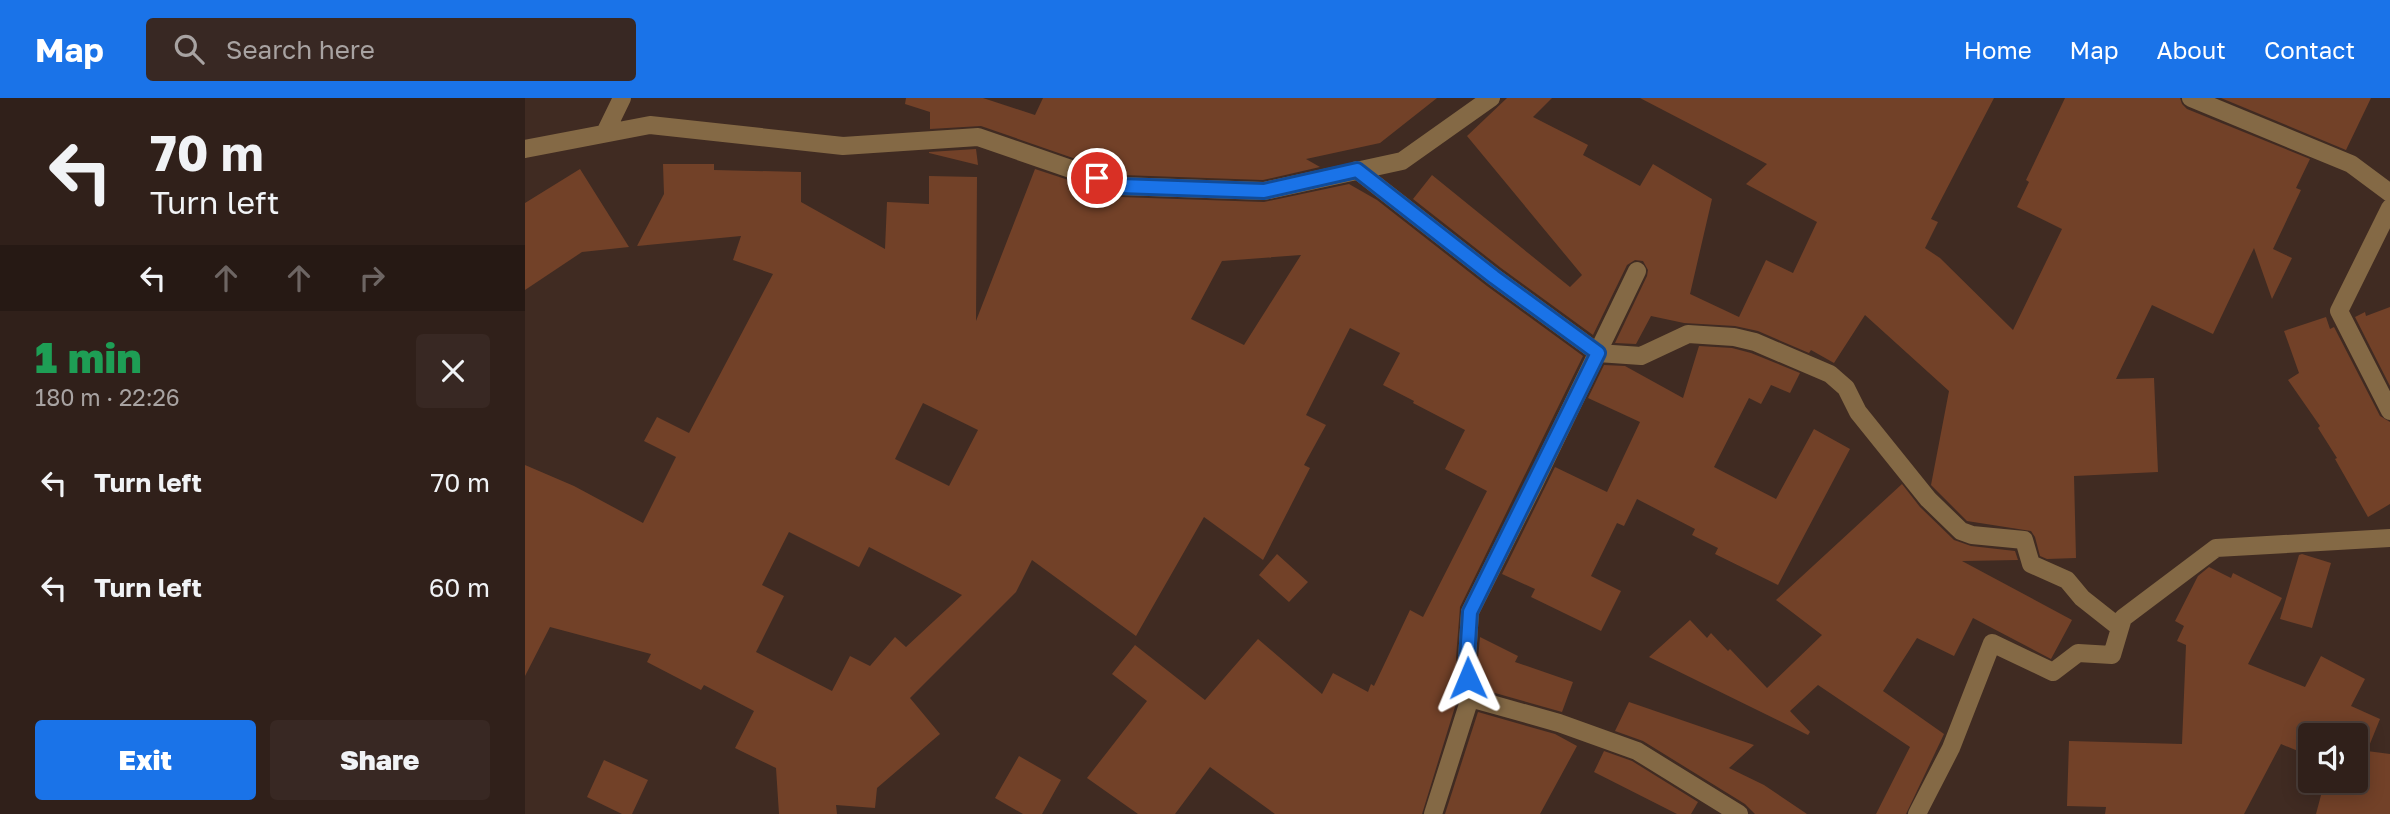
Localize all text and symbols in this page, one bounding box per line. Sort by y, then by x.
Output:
search box [146,18,636,81]
text: Map [35,30,104,69]
icon: search [170,30,208,68]
text: Search here [226,34,375,65]
text: Home [1964,35,2032,64]
text: Map [2070,35,2119,64]
text: About [2157,35,2226,64]
text: Contact [2264,35,2355,64]
text: 70 m [150,123,264,182]
icon: left [35,126,126,217]
pin [1067,148,1127,208]
icon: arrive [1078,159,1116,197]
text: Turn left [150,183,279,221]
icon: left [134,259,172,297]
icon: ahead [207,259,245,297]
icon: ahead [280,259,318,297]
icon: right [353,259,391,297]
text: 1 min [35,332,142,382]
button: close [416,334,490,408]
text: 180 m · 22:26 [35,383,180,411]
icon: left [35,464,73,502]
text: Turn left [94,467,202,498]
text: 70 m [431,467,490,498]
icon: left [35,569,73,607]
text: Turn left [94,572,202,603]
text: 60 m [429,572,490,603]
position arrow [1431,641,1505,715]
button: Exit [35,720,256,800]
button: Share [270,720,490,800]
map controls [2298,723,2368,793]
button: sound [2298,723,2368,793]

